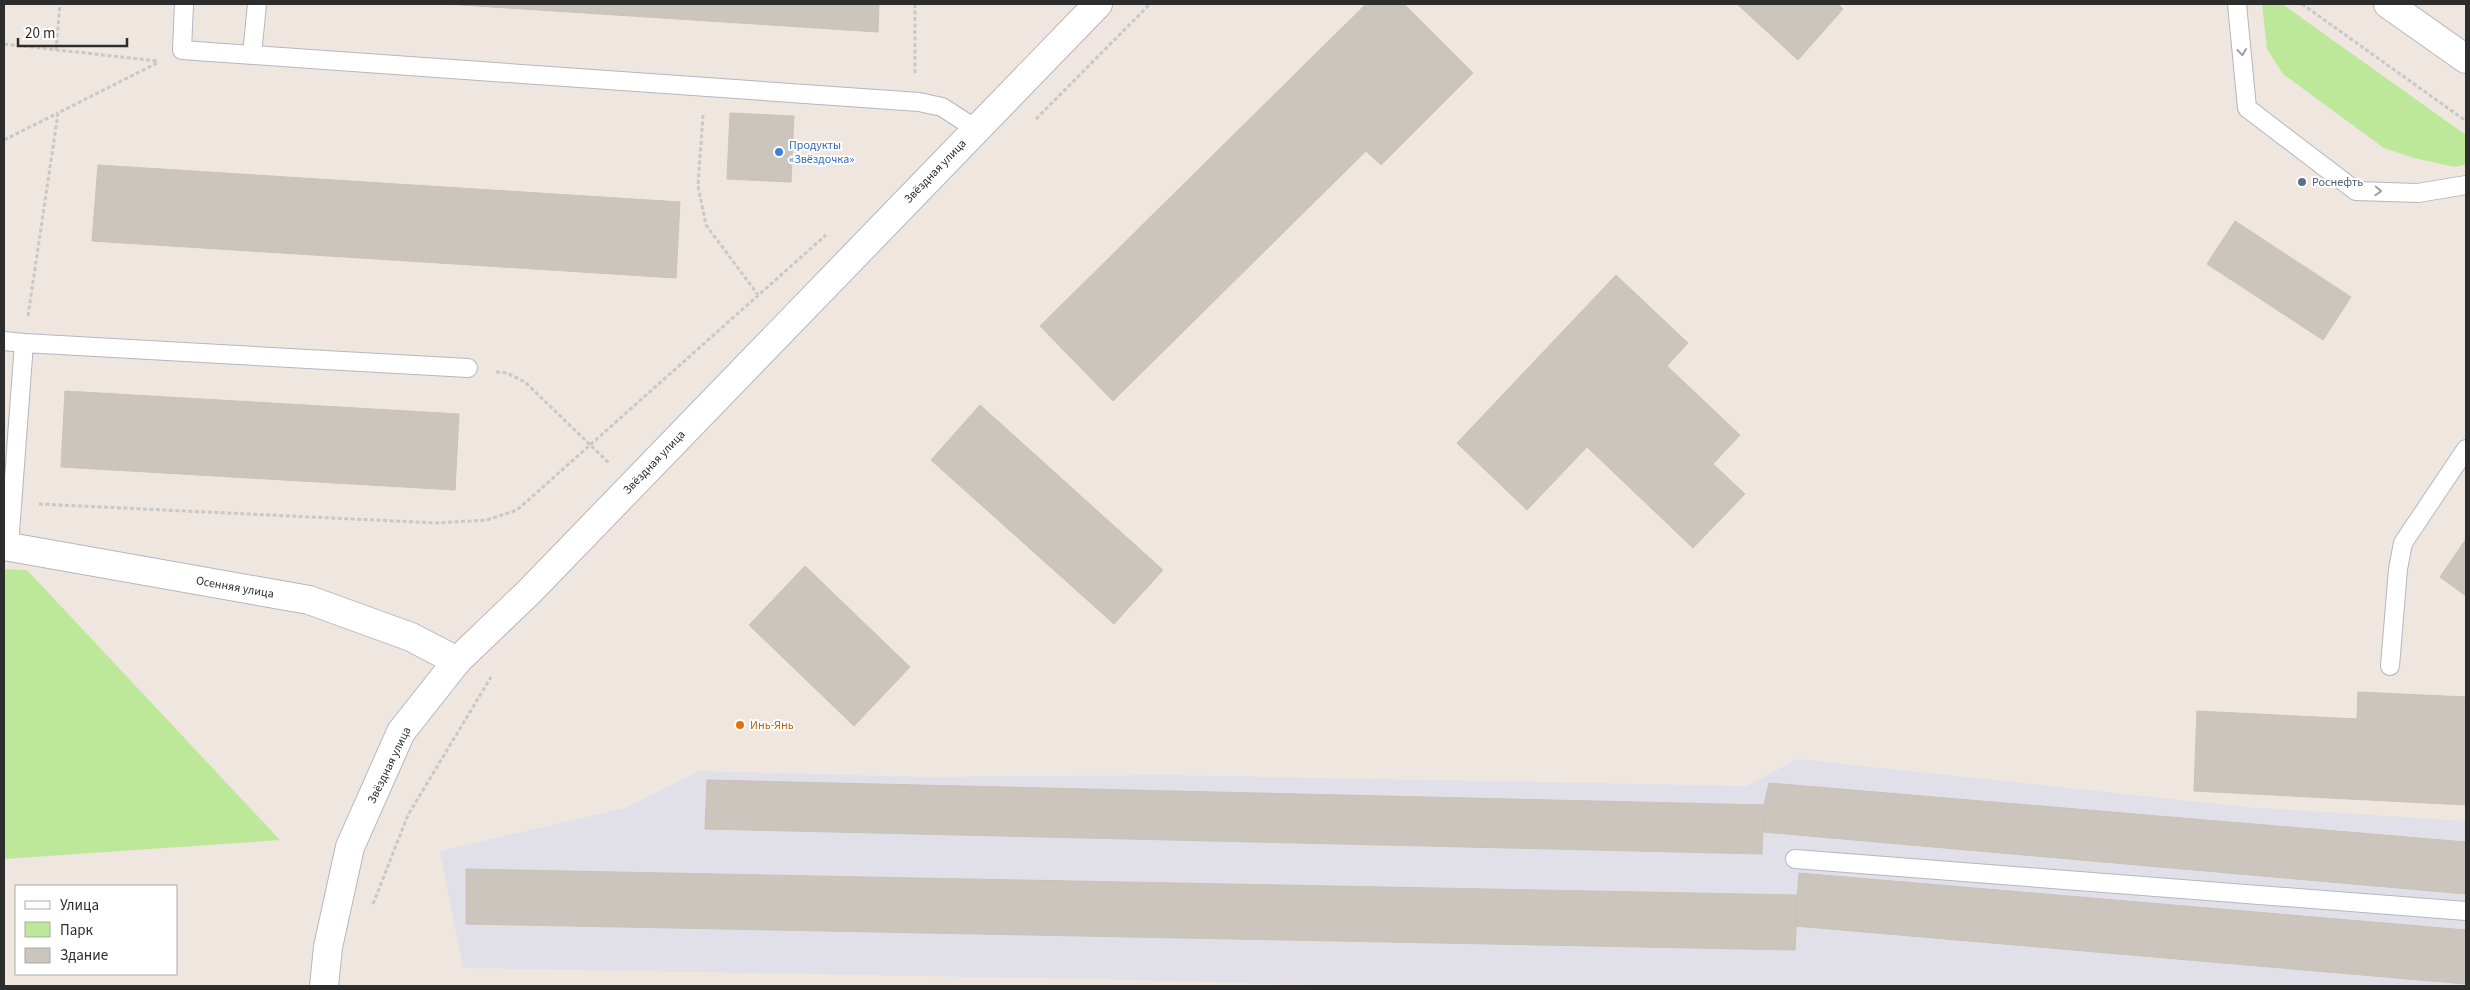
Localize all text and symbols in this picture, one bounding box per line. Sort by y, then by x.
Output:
scale bar [18,15,126,47]
text: 20 m [25,23,55,44]
one-way arrow [2236,49,2247,57]
street label: Звёздная улица [900,135,970,207]
place label: Продукты «Звёздочка» [789,137,854,168]
marker: Продукты «Звёздочка» [773,146,785,158]
place label: Роснефть [2312,174,2363,191]
marker: Роснефть [2296,176,2308,188]
one-way arrow [2375,186,2383,197]
street label: Звёздная улица [619,426,689,498]
street label: Осенняя улица [195,572,275,603]
place label: Инь-Янь [750,717,794,734]
marker: Инь-Янь [734,719,746,731]
street label: Звёздная улица [364,724,415,806]
legend [15,885,178,975]
text: Улица [60,895,99,916]
text: Парк [60,920,94,941]
text: Здание [60,945,108,966]

